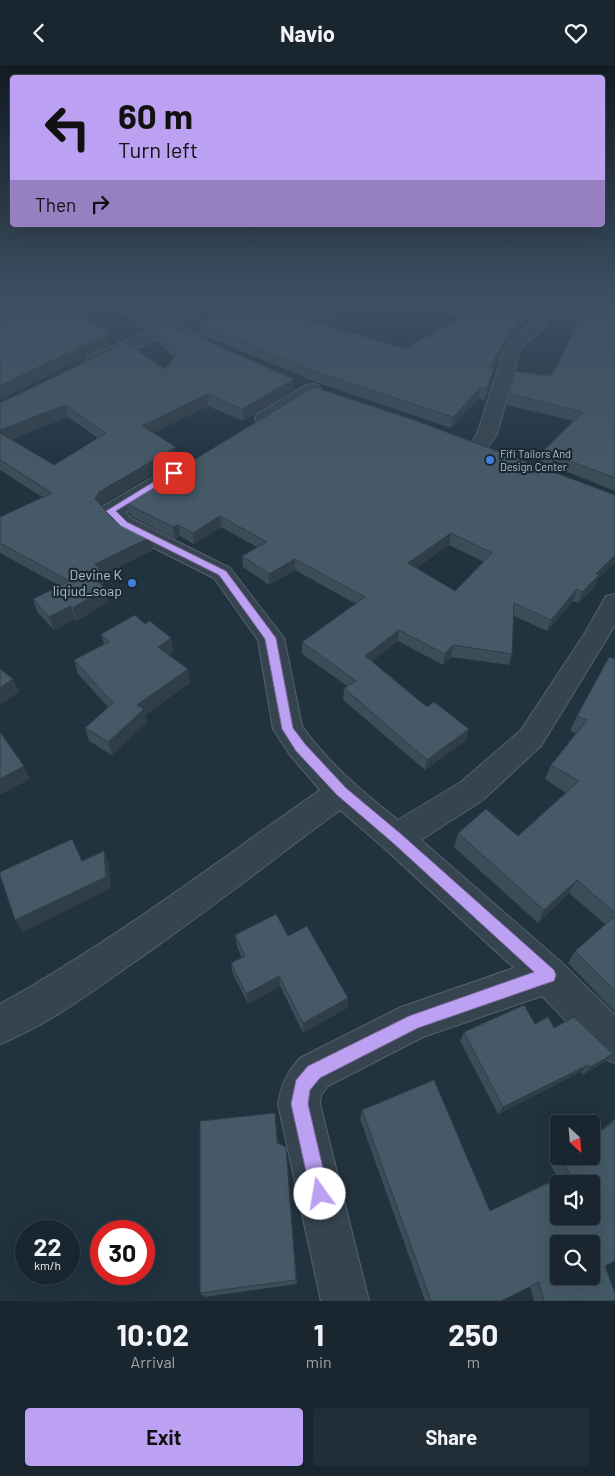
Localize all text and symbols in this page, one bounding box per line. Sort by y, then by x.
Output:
icon: back [25,19,53,47]
icon: heart [562,19,590,47]
text: Navio [280,20,335,46]
text: 60 m [118,94,193,136]
icon: left [35,95,100,160]
text: Turn left [118,136,198,162]
icon: right [86,190,114,218]
text: Then [35,193,76,216]
place label: Fifi Tailors And Design Center [500,447,571,473]
pin [153,452,195,494]
marker: Fifi Tailors And Design Center [484,454,496,466]
icon: arrive [160,459,188,487]
place label: Devine K liqiud_soap [53,566,122,599]
marker: Devine K liqiud_soap [126,577,138,589]
north arrow [550,1115,600,1165]
map controls [550,1115,600,1285]
position arrow [293,1167,345,1219]
button: sound [550,1175,600,1225]
speed limit sign: 30 [90,1220,155,1285]
text: 22 [33,1231,62,1261]
button: search [550,1235,600,1285]
text: km/h [34,1258,61,1272]
text: 10:02 [117,1316,189,1352]
text: 1 [313,1316,324,1352]
text: 250 [448,1316,498,1352]
text: Arrival [131,1352,175,1371]
text: min [306,1352,332,1371]
text: m [467,1352,480,1371]
button: Exit [25,1408,303,1466]
button: Share [313,1408,590,1466]

